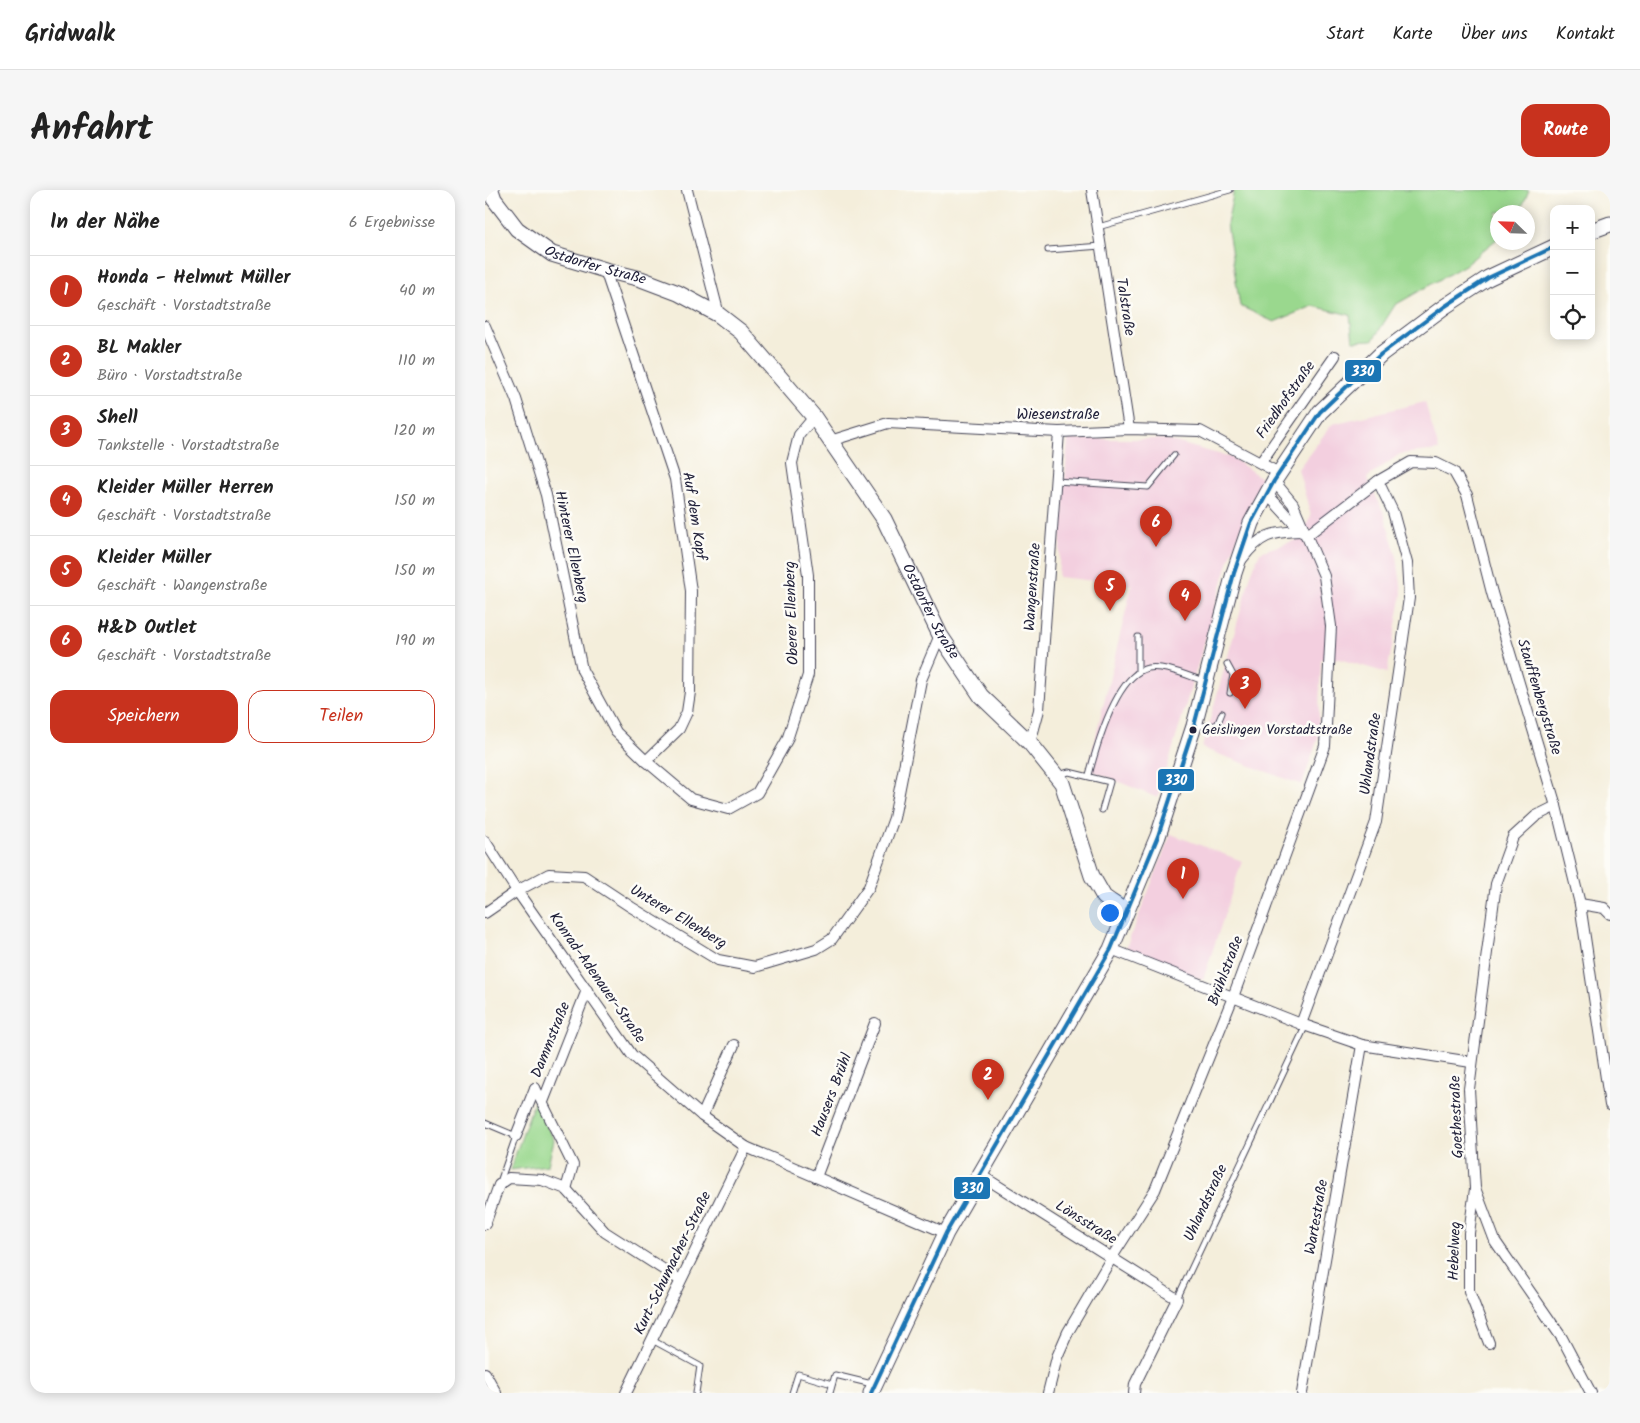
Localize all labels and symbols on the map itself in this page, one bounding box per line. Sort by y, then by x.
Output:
north arrow [1490,205,1535,250]
street label: Ostdorfer Straße [539,240,650,292]
street label: Talstraße [1109,276,1141,338]
street label: Friedhofstraße [1250,356,1322,444]
line badge: 330 [1344,359,1382,383]
text: 330 [1351,361,1375,383]
street label: Wiesenstraße [1017,403,1100,427]
street label: Auf dem Kapf [675,470,713,563]
street label: Hinterer Ellenberg [547,489,595,605]
pin: 6 [1140,506,1172,547]
street label: Wangenstraße [1018,542,1048,632]
street label: Ostdorfer Straße [895,560,965,665]
street label: Oberer Ellenberg [778,561,806,665]
pin: 5 [1094,570,1126,611]
pin: 4 [1169,580,1201,621]
street label: Stauffenbergstraße [1510,636,1568,758]
pin: 3 [1229,668,1261,709]
street label: Uhlandstraße [1353,711,1389,797]
place label: Geislingen Vorstadtstraße [1202,719,1353,741]
marker: Geislingen Vorstadtstraße [1188,725,1198,735]
line badge: 330 [1157,768,1195,792]
text: 330 [1164,770,1188,792]
pin: 1 [1167,858,1199,899]
street label: Unterer Ellenberg [625,878,731,956]
your location [1097,900,1123,926]
street label: Konrad-Adenauer-Straße [543,907,652,1049]
street label: Brühlstraße [1202,932,1250,1009]
street label: Dammstraße [525,998,577,1082]
street label: Hausers Brühl [805,1049,859,1140]
pin: 2 [972,1059,1004,1100]
street label: Goethestraße [1444,1075,1470,1159]
street label: Uhlandstraße [1178,1160,1235,1246]
line badge: 330 [953,1176,991,1200]
street label: Wartestraße [1299,1177,1335,1257]
text: 330 [960,1178,984,1200]
street label: Kurt-Schumacher-Straße [628,1187,718,1339]
street label: Lönsstraße [1050,1195,1122,1252]
street label: Hebelweg [1442,1221,1468,1281]

